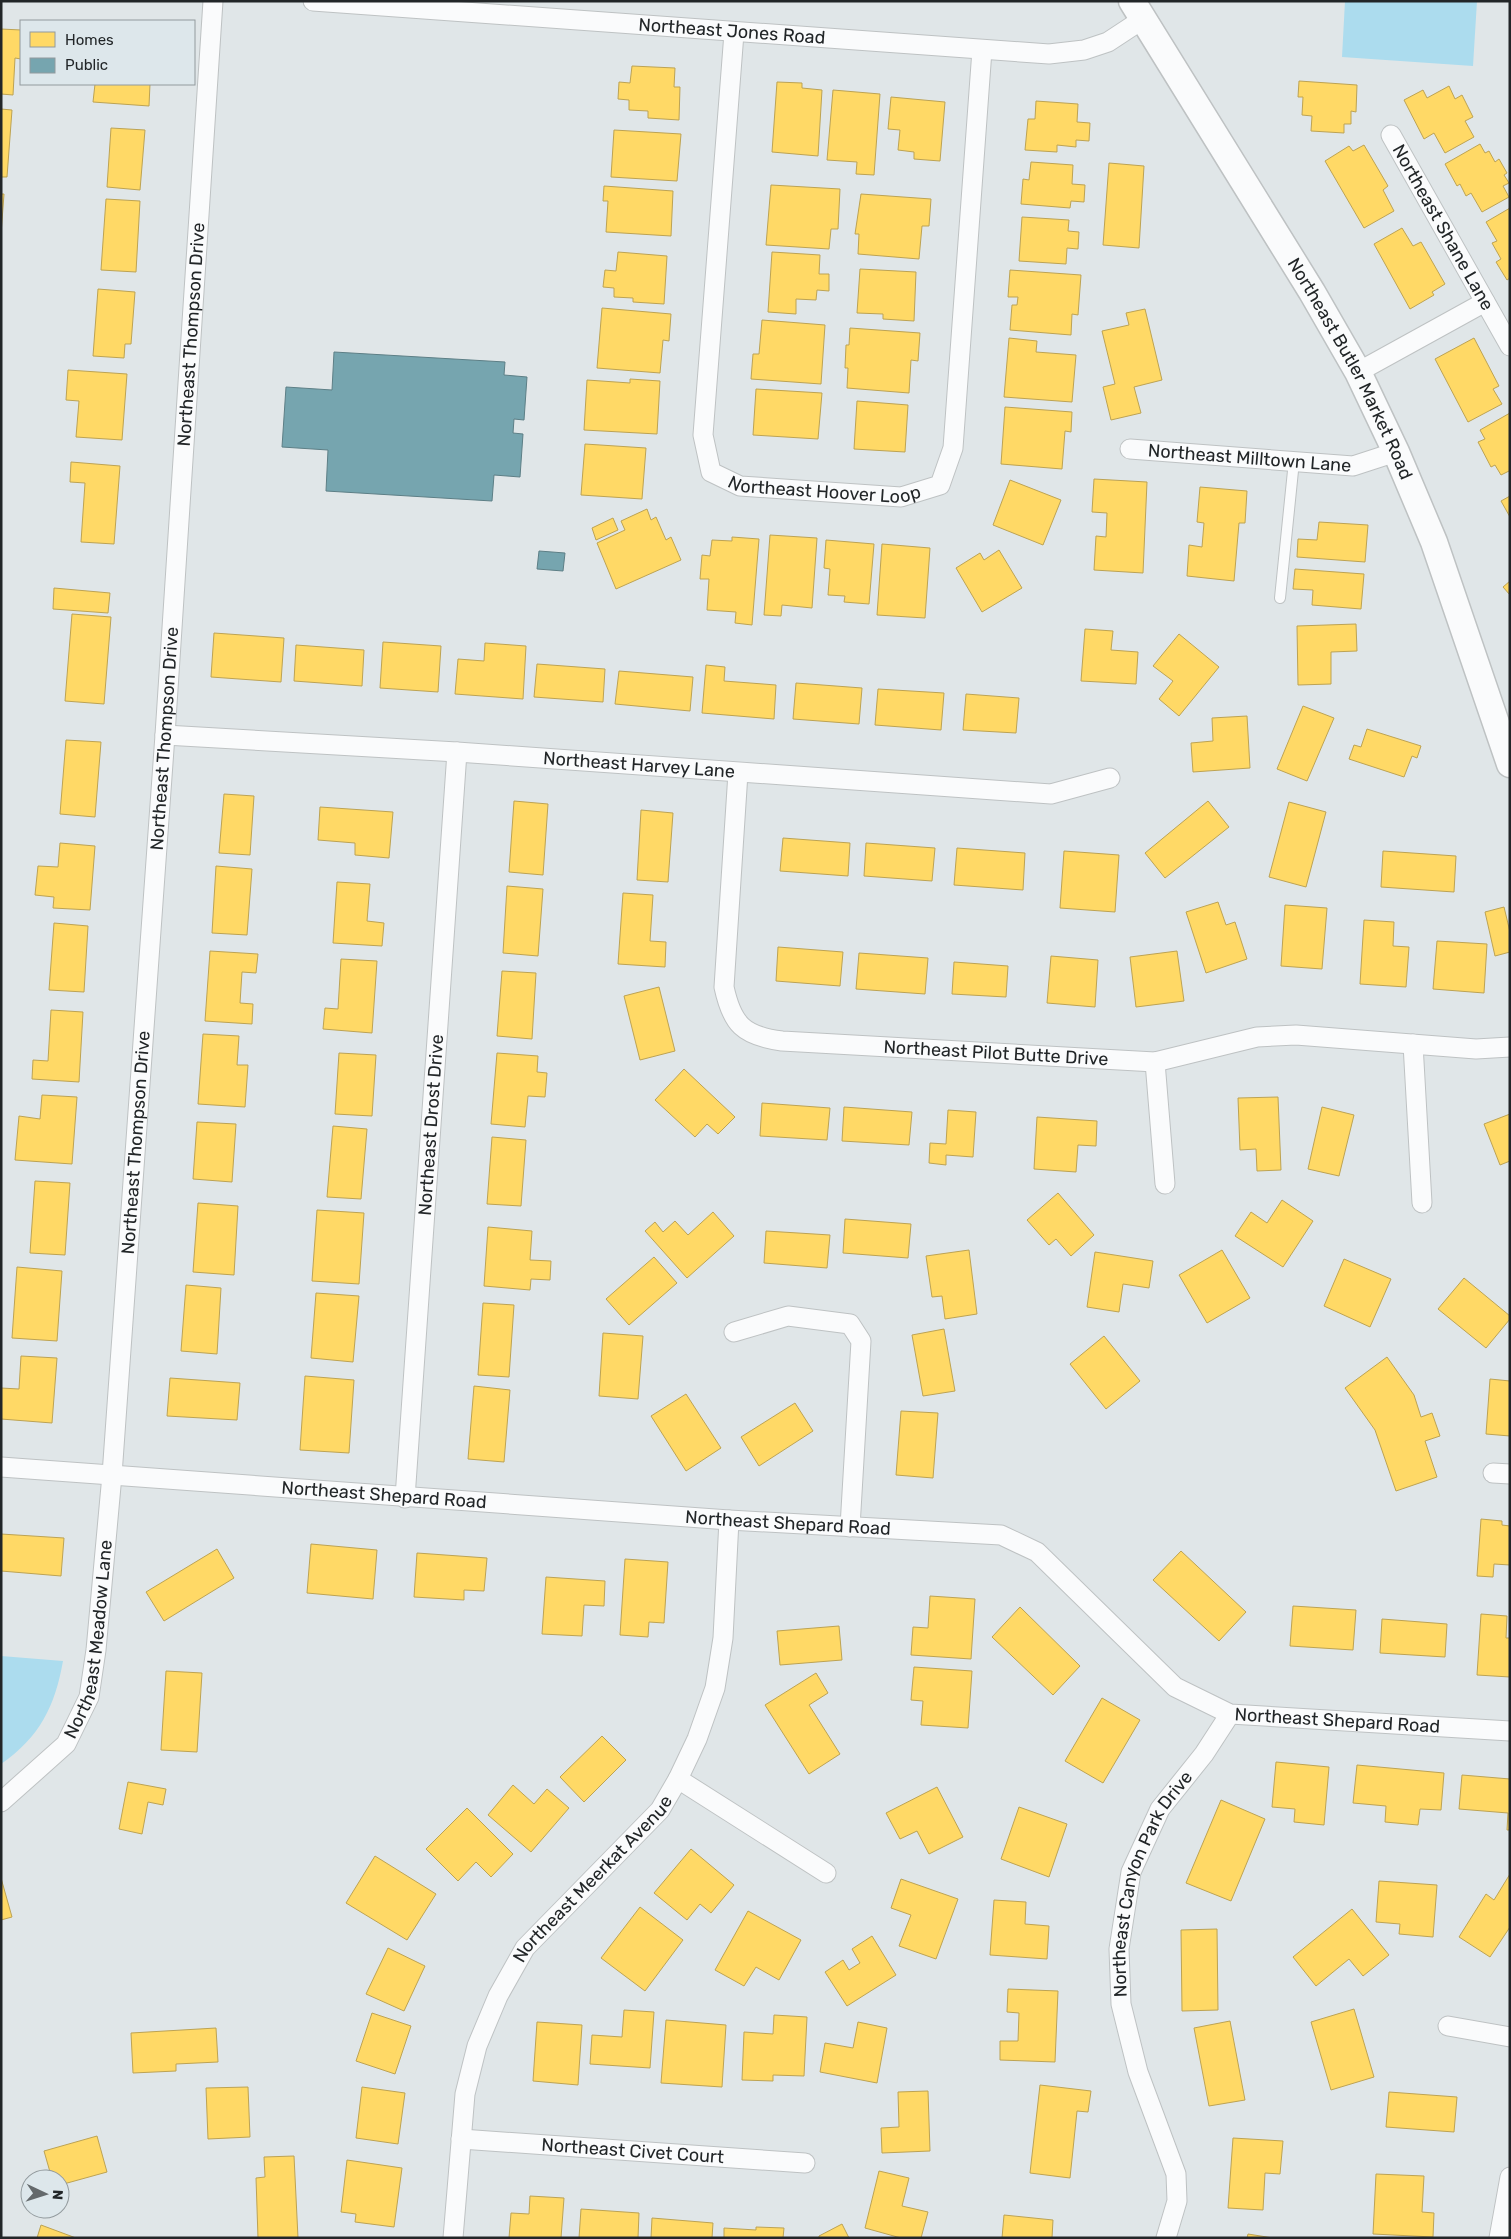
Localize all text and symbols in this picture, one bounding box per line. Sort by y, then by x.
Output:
street label: Northeast Jones Road [638,13,826,49]
legend [20,20,195,85]
text: Homes [65,31,114,49]
text: Public [65,56,108,74]
street label: Northeast Shane Lane [1388,140,1499,314]
street label: Northeast Thompson Drive [173,222,209,447]
street label: Northeast Butler Market Road [1283,254,1417,483]
street label: Northeast Milltown Lane [1147,439,1352,477]
street label: Northeast Hoover Loop [724,471,923,508]
street label: Northeast Thompson Drive [146,626,183,851]
street label: Northeast Harvey Lane [542,747,736,783]
street label: Northeast Thompson Drive [117,1030,155,1255]
street label: Northeast Drost Drive [414,1033,448,1216]
street label: Northeast Pilot Butte Drive [883,1036,1109,1070]
street label: Northeast Shepard Road [281,1476,487,1513]
street label: Northeast Shepard Road [684,1506,891,1540]
street label: Northeast Meadow Lane [59,1539,117,1742]
street label: Northeast Shepard Road [1234,1703,1441,1738]
street label: Northeast Canyon Park Drive [1108,1766,1197,1998]
street label: Northeast Meerkat Avenue [508,1791,677,1966]
street label: Northeast Civet Court [541,2134,725,2168]
north arrow [20,2169,70,2219]
text: N [49,2189,66,2200]

